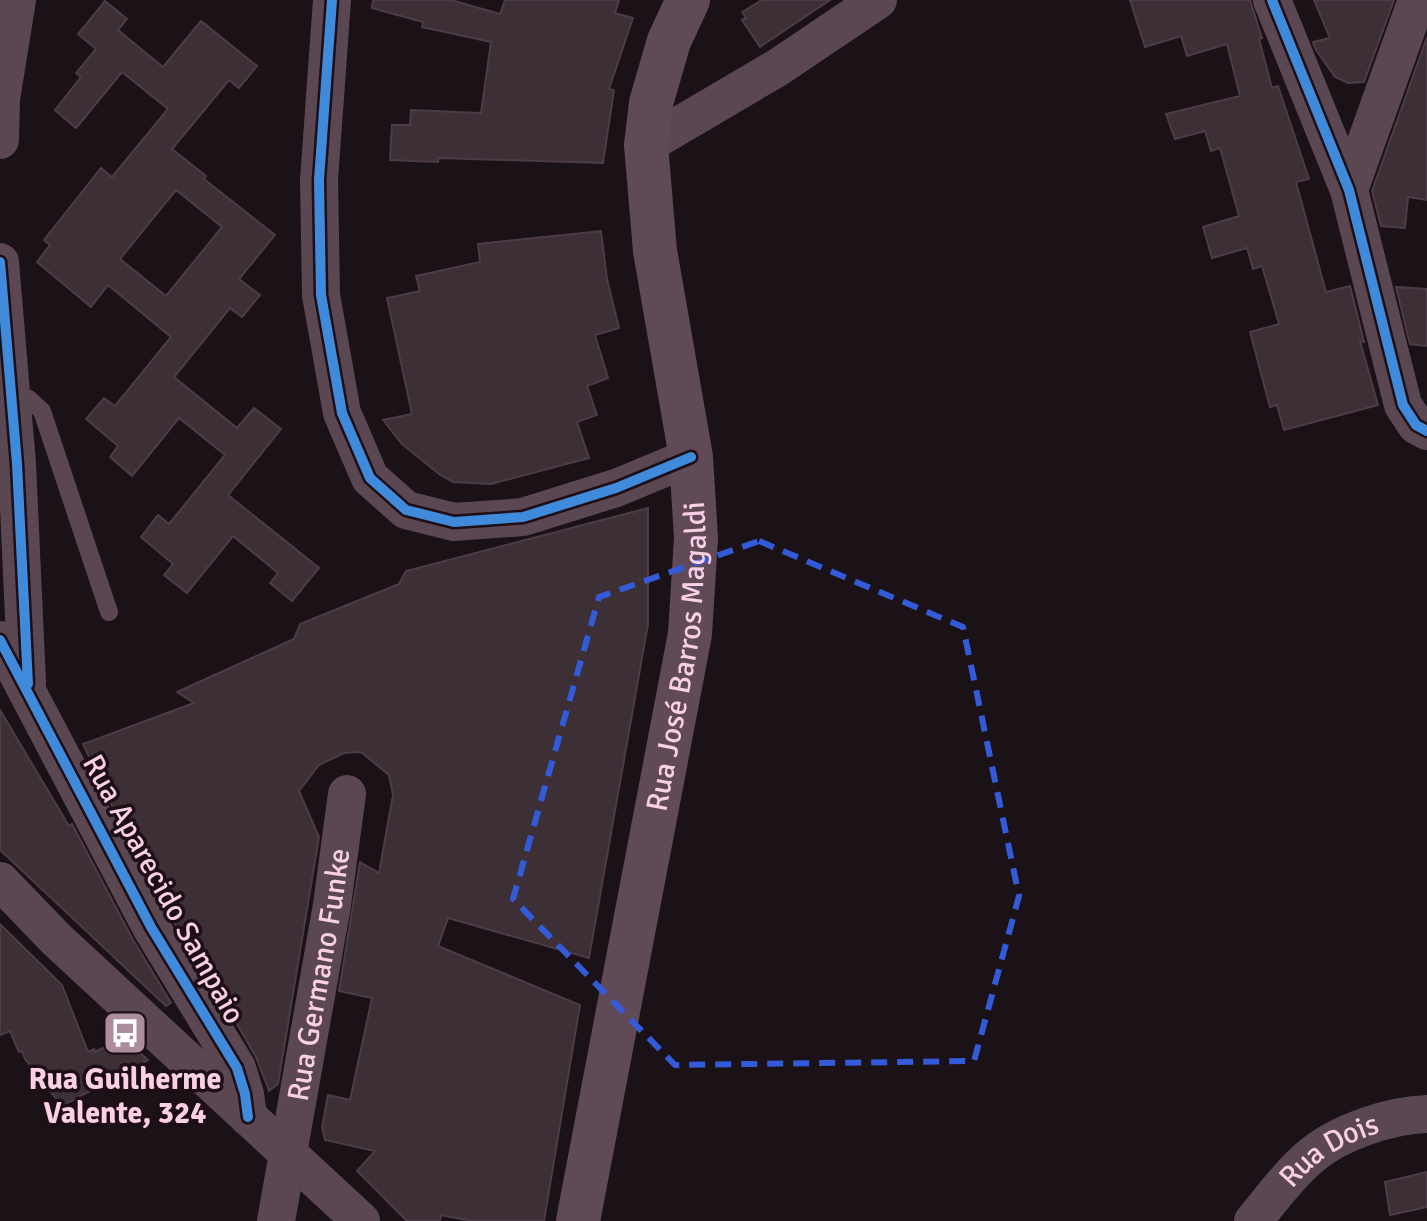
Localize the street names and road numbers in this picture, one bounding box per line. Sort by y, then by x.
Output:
street label: Rua José Barros Magaldi [639,500,715,814]
street label: Rua Aparecido Sampaio [74,748,253,1030]
street label: Rua Germano Funke [280,846,358,1104]
street label: Rua Dois [1271,1105,1383,1195]

